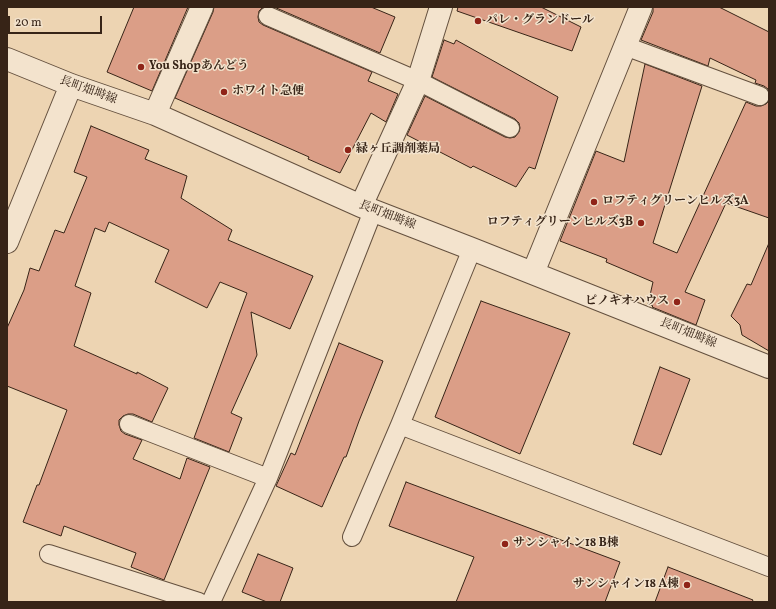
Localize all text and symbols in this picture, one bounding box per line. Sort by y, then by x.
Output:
scale bar [10,8,104,34]
place label: パレ・グランドール [486,14,594,28]
text: 20 m [15,15,42,31]
marker: パレ・グランドール [473,16,483,26]
place label: You Shopあんどう [149,60,249,74]
marker: You Shopあんどう [136,62,146,72]
street label: 長町畑塒線 [57,74,119,108]
place label: ホワイト急便 [232,85,304,99]
marker: ホワイト急便 [219,87,229,97]
place label: 緑ヶ丘調剤薬局 [356,143,440,157]
marker: 緑ヶ丘調剤薬局 [343,145,353,155]
place label: ロフティグリーンヒルズ3A [602,195,749,209]
marker: ロフティグリーンヒルズ3A [589,197,599,207]
street label: 長町畑塒線 [356,199,418,233]
place label: ロフティグリーンヒルズ3B [487,216,633,230]
marker: ロフティグリーンヒルズ3B [636,218,646,228]
place label: ピノキオハウス [585,295,669,309]
marker: ピノキオハウス [672,297,682,307]
street label: 長町畑塒線 [657,316,719,352]
place label: サンシャイン18 B棟 [513,537,619,551]
marker: サンシャイン18 B棟 [500,539,510,549]
place label: サンシャイン18 A棟 [573,578,679,592]
marker: サンシャイン18 A棟 [682,580,692,590]

